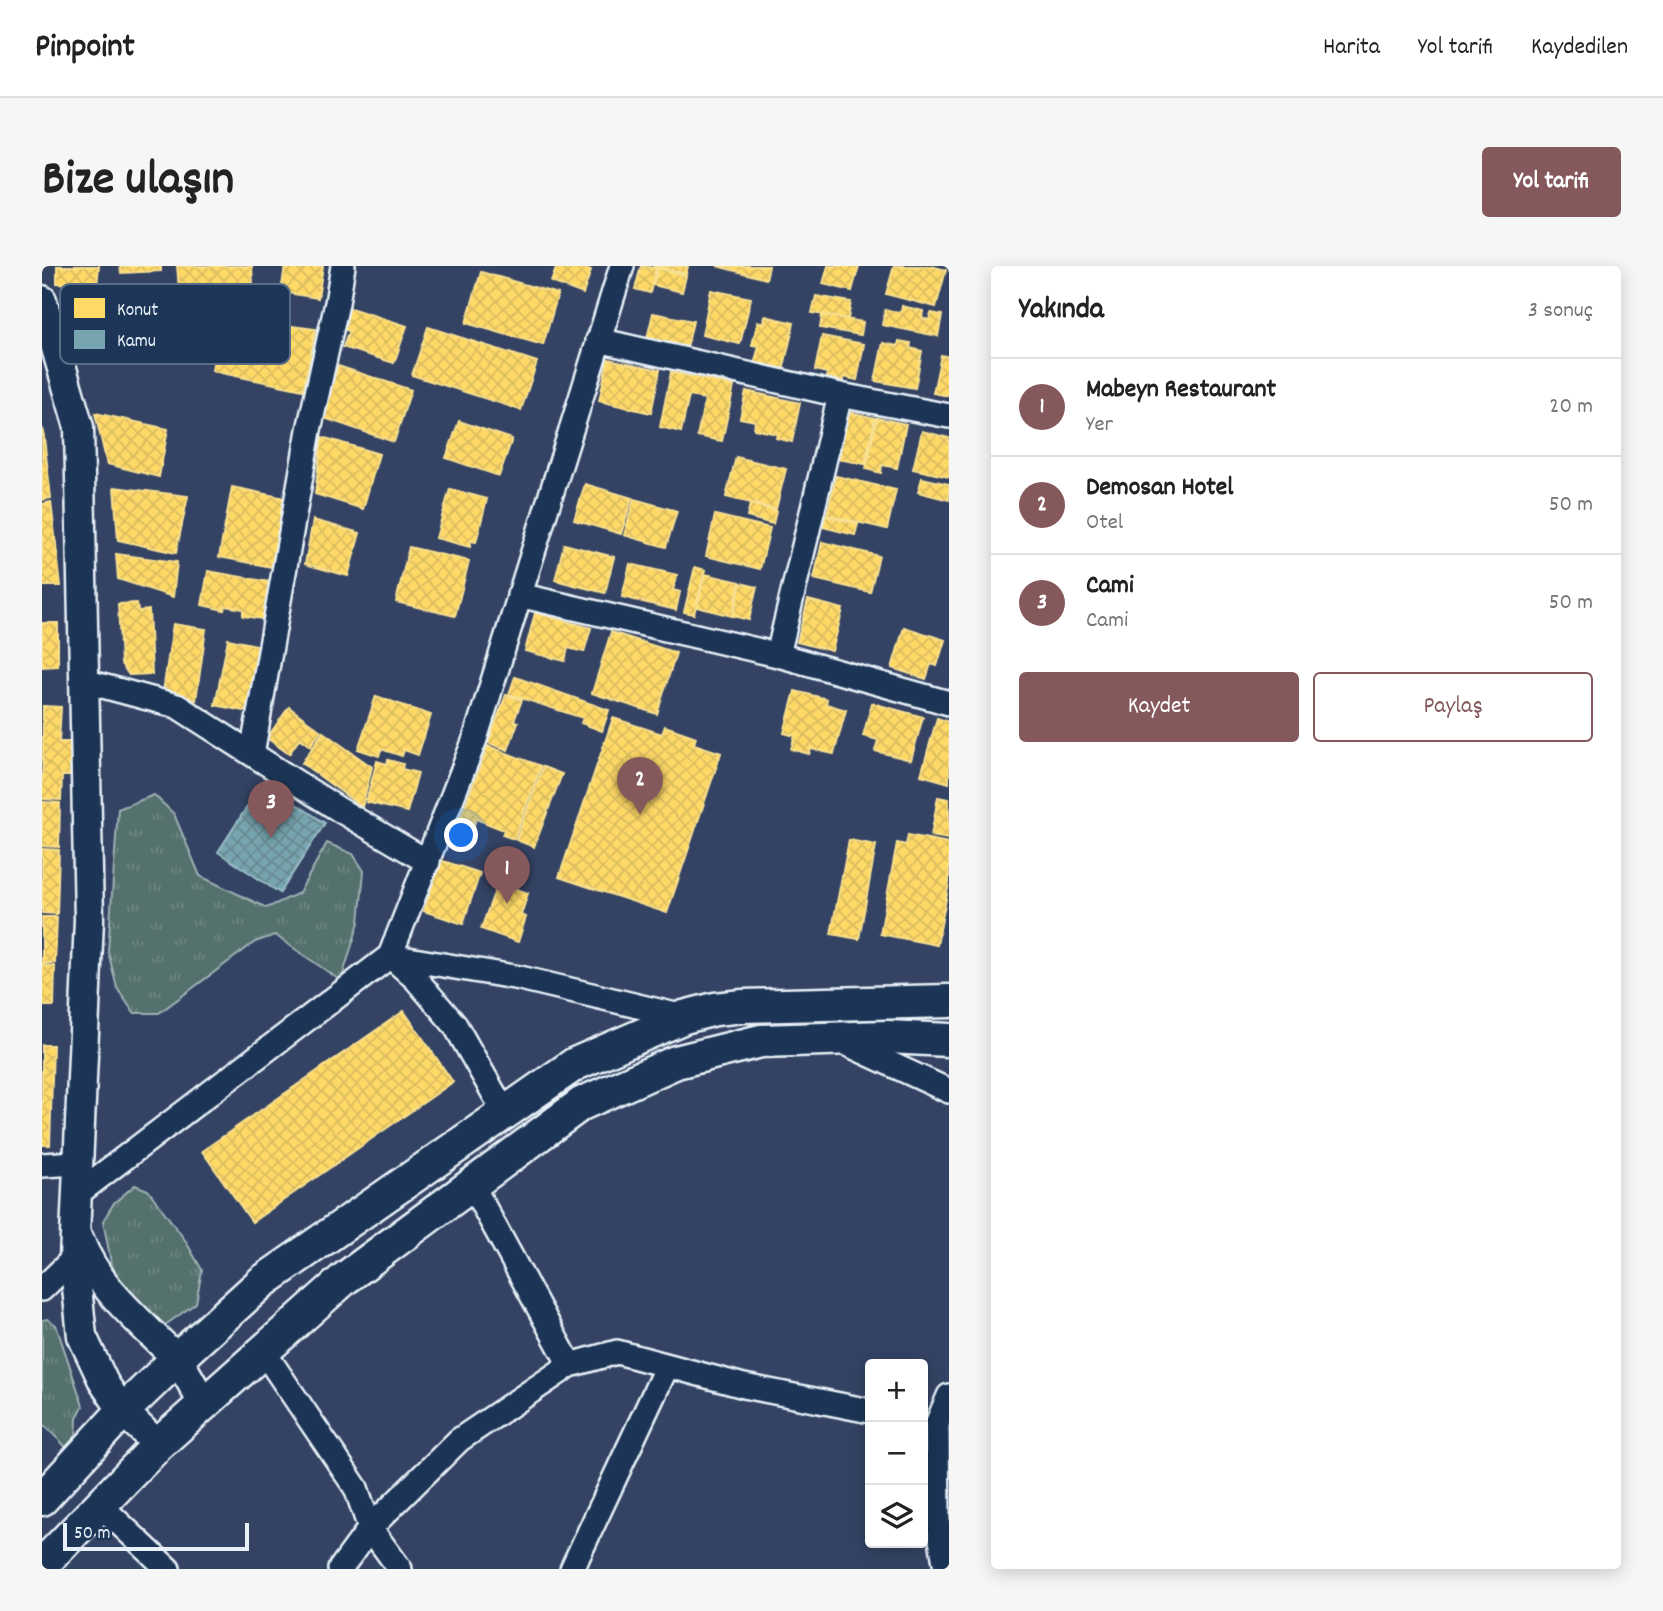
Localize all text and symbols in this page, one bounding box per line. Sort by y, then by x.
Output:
text: Pinpoint [35,25,135,72]
text: Harita [1323,31,1380,65]
text: Yol tarifi [1418,31,1493,65]
text: Kaydedilen [1531,31,1628,65]
text: Bize ulaşın [42,147,234,217]
button: Yol tarifi [1482,147,1621,217]
legend [60,284,290,364]
text: Yakında [1019,290,1104,333]
text: 3 sonuç [1528,295,1593,328]
text: Konut [117,298,158,325]
text: Kamu [117,329,156,356]
text: Mabeyn Restaurant [1086,372,1276,409]
text: 1 [1039,391,1045,424]
text: 20 m [1549,391,1593,424]
text: Yer [1086,409,1113,442]
text: Demosan Hotel [1086,470,1234,507]
text: 2 [1037,489,1047,522]
text: 50 m [1549,489,1593,522]
text: Otel [1086,507,1123,540]
text: Cami [1086,568,1134,605]
text: 3 [1037,587,1047,620]
text: 50 m [1549,587,1593,620]
text: Cami [1086,605,1128,638]
button: Kaydet [1019,672,1299,742]
button: Paylaş [1313,672,1593,742]
pin: 2 [617,757,663,815]
pin: 3 [248,780,294,838]
your location [444,818,478,852]
pin: 1 [484,846,530,904]
map controls [865,1359,928,1548]
button: + [865,1359,928,1422]
button: − [865,1422,928,1485]
button: layers [865,1485,928,1548]
scale bar [63,1520,248,1552]
text: 50 m [74,1521,111,1548]

